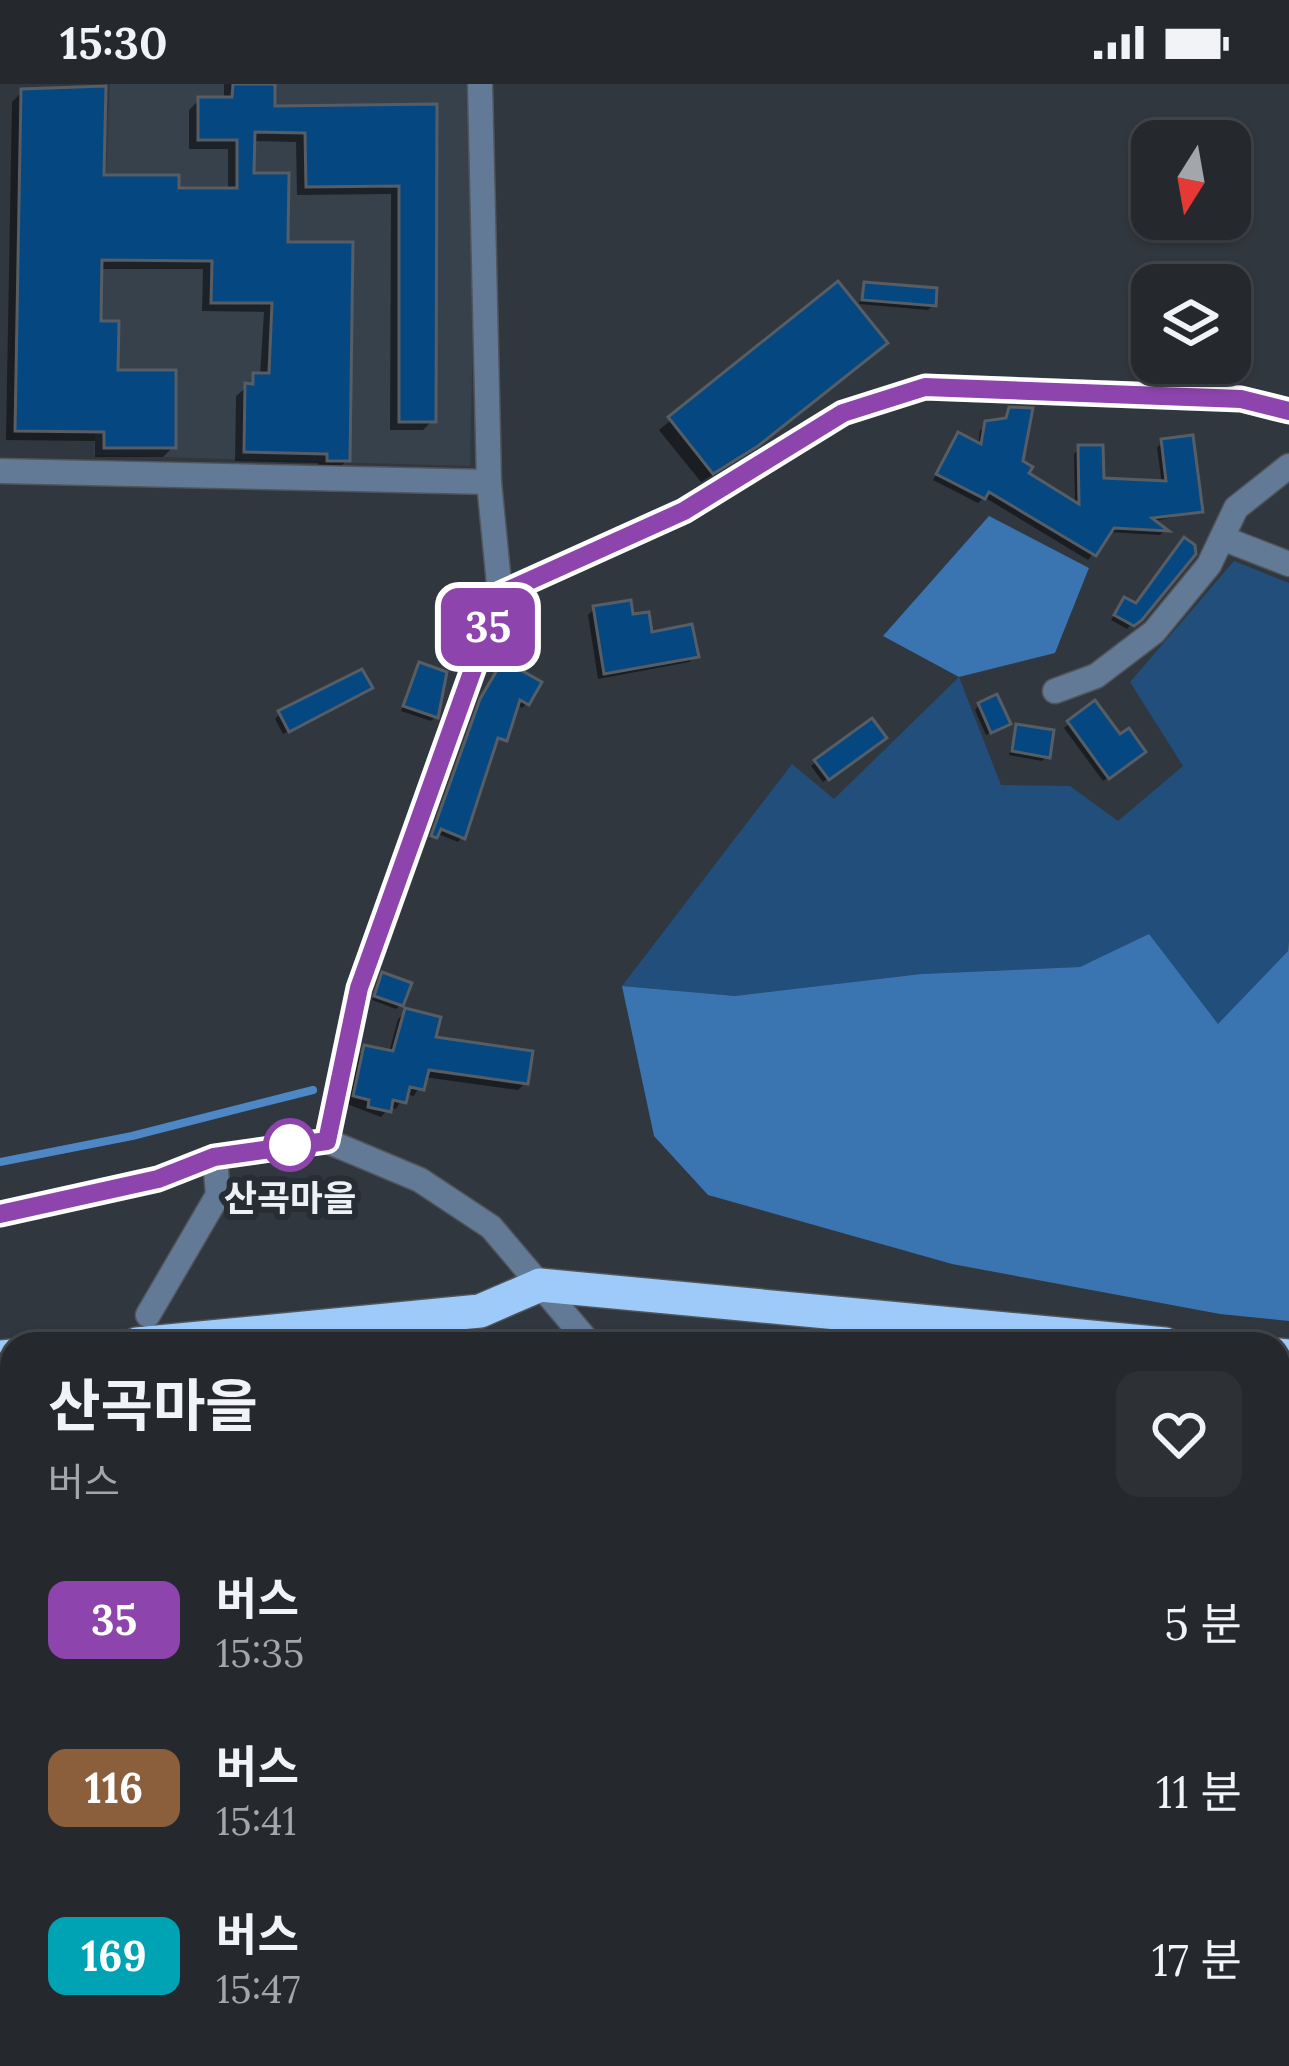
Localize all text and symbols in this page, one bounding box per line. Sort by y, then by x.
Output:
text: 15:30 [60,14,168,71]
north arrow [1131,120,1251,240]
map controls [1131,120,1251,384]
button: layers [1131,264,1251,384]
line badge: 35 [434,588,542,666]
text: 35 [465,600,511,654]
marker: 산곡마을 [265,1120,315,1170]
place label: 산곡마을 [224,1175,356,1221]
text: 산곡마을 [48,1369,258,1442]
button: heart [1116,1371,1242,1497]
text: 버스 [48,1457,120,1507]
text: 버스 [216,1570,299,1627]
text: 35 [91,1593,137,1647]
text: 5 분 [1164,1595,1242,1652]
text: 15:35 [216,1628,304,1678]
text: 버스 [216,1738,299,1795]
text: 116 [85,1761,143,1815]
text: 11 분 [1156,1763,1242,1820]
text: 15:41 [216,1796,297,1846]
text: 버스 [216,1906,299,1963]
text: 169 [81,1929,147,1983]
text: 17 분 [1152,1931,1242,1988]
text: 15:47 [216,1964,300,2014]

